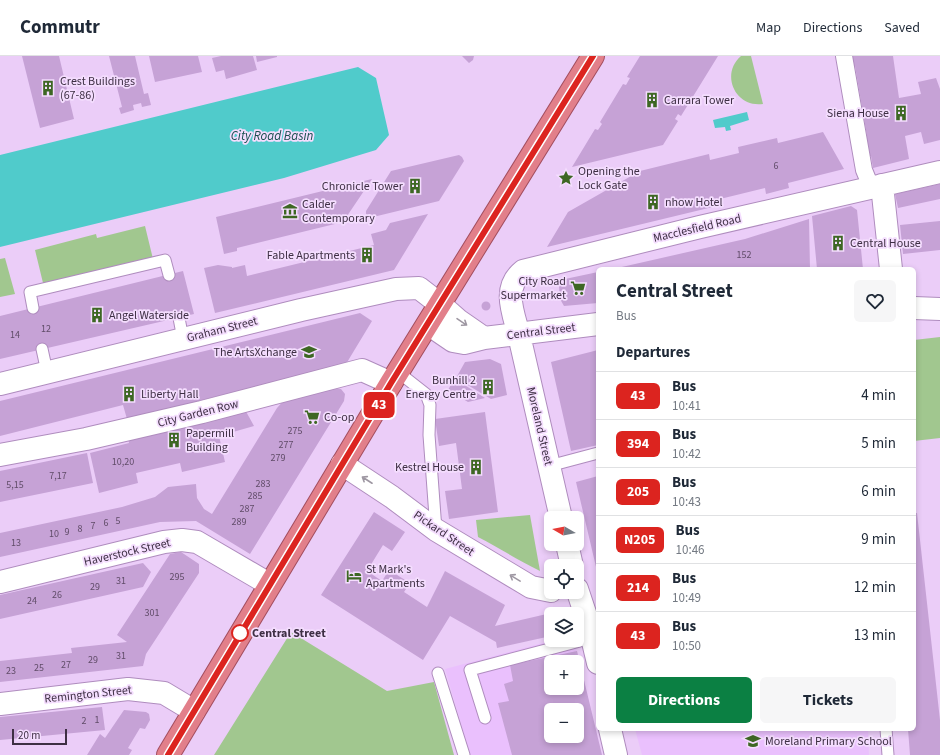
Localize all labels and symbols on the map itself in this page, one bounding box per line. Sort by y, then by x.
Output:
place label: Crest Buildings (67-86) [60,73,135,104]
building icon: Crest Buildings (67-86) [39,79,57,97]
building icon: Carrara Tower [643,91,661,109]
place label: Carrara Tower [664,92,735,109]
building icon: Siena House [892,104,910,122]
place label: Siena House [827,105,889,122]
water label: City Road Basin [231,127,314,145]
house number: 6 [774,159,779,173]
place label: Opening the Lock Gate [578,163,640,194]
place icon: Opening the Lock Gate [557,169,575,187]
building icon: Chronicle Tower [406,177,424,195]
place label: Chronicle Tower [322,178,404,195]
building icon: nhow Hotel [644,193,662,211]
place label: nhow Hotel [665,194,723,211]
place label: Calder Contemporary [302,196,375,227]
museum icon: Calder Contemporary [281,202,299,220]
street label: Macclesfield Road [651,210,743,247]
building icon: Central House [829,234,847,252]
place label: Central House [850,235,921,252]
building icon: Fable Apartments [358,246,376,264]
place label: Fable Apartments [267,247,355,264]
house number: 152 [737,248,751,262]
place label: City Road Supermarket [501,273,566,304]
supermarket icon: City Road Supermarket [569,279,587,297]
building icon: Angel Waterside [88,306,106,324]
place label: Angel Waterside [109,307,189,324]
street label: Graham Street [185,312,259,346]
one-way arrow [456,318,467,326]
street label: Central Street [506,319,576,344]
house number: 12 [41,322,51,336]
house number: 14 [10,328,20,342]
school or university icon: The ArtsXchange [300,343,318,361]
place label: The ArtsXchange [214,344,297,361]
place label: Bunhill 2 Energy Centre [405,372,476,403]
building icon: Bunhill 2 Energy Centre [479,378,497,396]
building icon: Liberty Hall [120,385,138,403]
street label: Moreland Street [522,385,557,467]
place label: Liberty Hall [141,386,199,403]
line badge: 43 [361,392,397,418]
street label: City Garden Row [156,395,241,432]
supermarket icon: Co-op [303,408,321,426]
place label: Co-op [324,409,355,426]
house number: 275 [288,424,302,438]
place label: Papermill Building [186,425,234,456]
building icon: Papermill Building [165,431,183,449]
house number: 277 [279,438,293,452]
house number: 279 [271,451,285,465]
house number: 10,20 [112,455,134,469]
building icon: Kestrel House [467,458,485,476]
place label: Kestrel House [395,459,464,476]
house number: 7,17 [49,469,67,483]
one-way arrow [362,476,373,484]
house number: 283 [256,477,270,491]
house number: 5,15 [6,478,24,492]
house number: 285 [248,489,262,503]
house number: 287 [240,502,254,516]
street label: Pickard Street [410,507,478,560]
north arrow [544,511,584,551]
house number: 5 [116,514,121,528]
house number: 289 [232,515,246,529]
house number: 6 [104,516,109,530]
house number: 7 [91,519,96,533]
house number: 8 [78,522,83,536]
house number: 9 [65,525,70,539]
house number: 10 [49,527,59,541]
street label: Haverstock Street [82,534,172,571]
house number: 13 [11,536,21,550]
place label: St Mark's Apartments [366,561,425,592]
hotel icon: St Mark's Apartments [345,567,363,585]
house number: 295 [170,570,184,584]
one-way arrow [509,573,521,581]
house number: 31 [116,574,126,588]
house number: 29 [90,580,100,594]
house number: 26 [52,588,62,602]
house number: 24 [27,594,37,608]
house number: 301 [145,606,159,620]
marker: Central Street [231,624,249,642]
place label: Central Street [252,625,326,642]
house number: 31 [116,649,126,663]
house number: 29 [88,653,98,667]
house number: 27 [61,658,71,672]
house number: 25 [34,661,44,675]
house number: 23 [6,664,16,678]
street label: Remington Street [44,681,133,708]
house number: 1 [95,713,100,727]
house number: 2 [82,714,87,728]
scale bar [12,727,67,746]
school or university icon: Moreland Primary School [744,732,762,750]
place label: Moreland Primary School [765,733,892,750]

